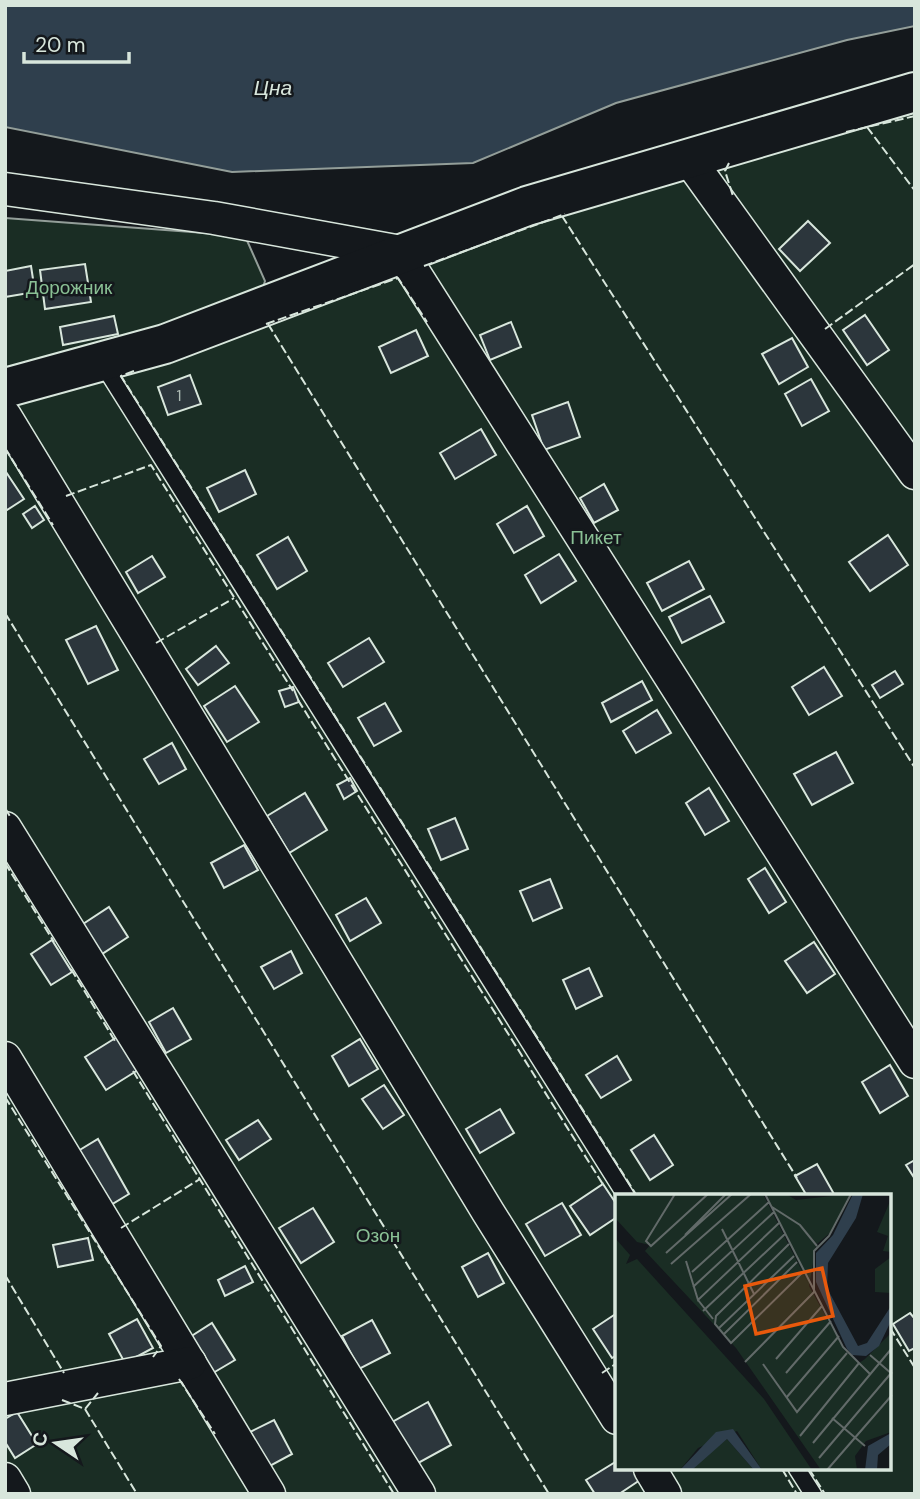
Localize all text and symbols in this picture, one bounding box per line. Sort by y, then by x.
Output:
scale bar [24,21,130,65]
text: 20 m [35,31,86,59]
water label: Цна [254,74,292,102]
park label: Дорожник [26,275,113,300]
house number: 1 [177,385,182,406]
park label: Пикет [570,525,622,550]
inset map [615,1194,892,1471]
park label: Озон [356,1223,400,1248]
north arrow [21,1408,91,1478]
text: С [26,1430,54,1449]

